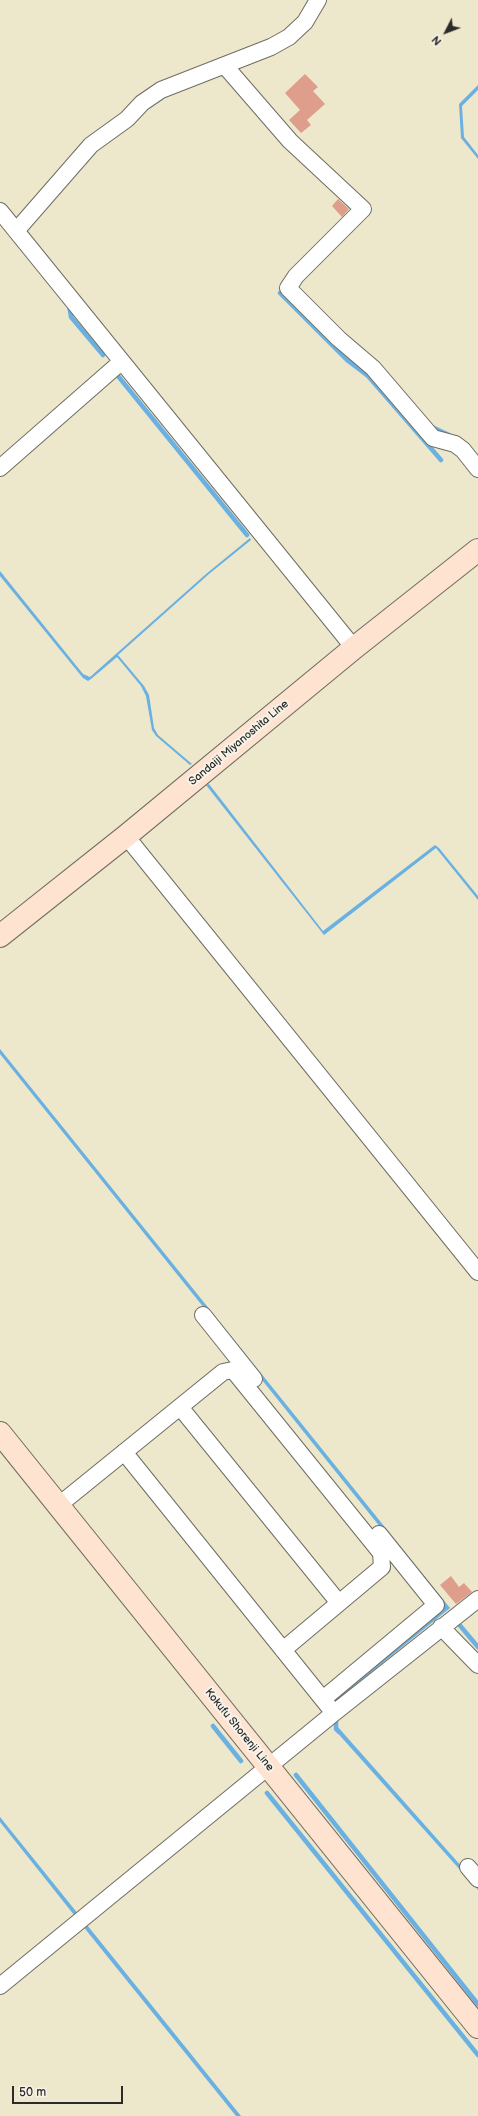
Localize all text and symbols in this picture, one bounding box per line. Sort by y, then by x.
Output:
north arrow [426,12,466,52]
text: N [429,33,444,48]
street label: Sandaiji Miyanoshita Line [187,698,291,788]
street label: Kokufu Shorenji Line [202,1686,276,1774]
scale bar [14,2078,125,2104]
text: 50 m [19,2085,46,2100]

